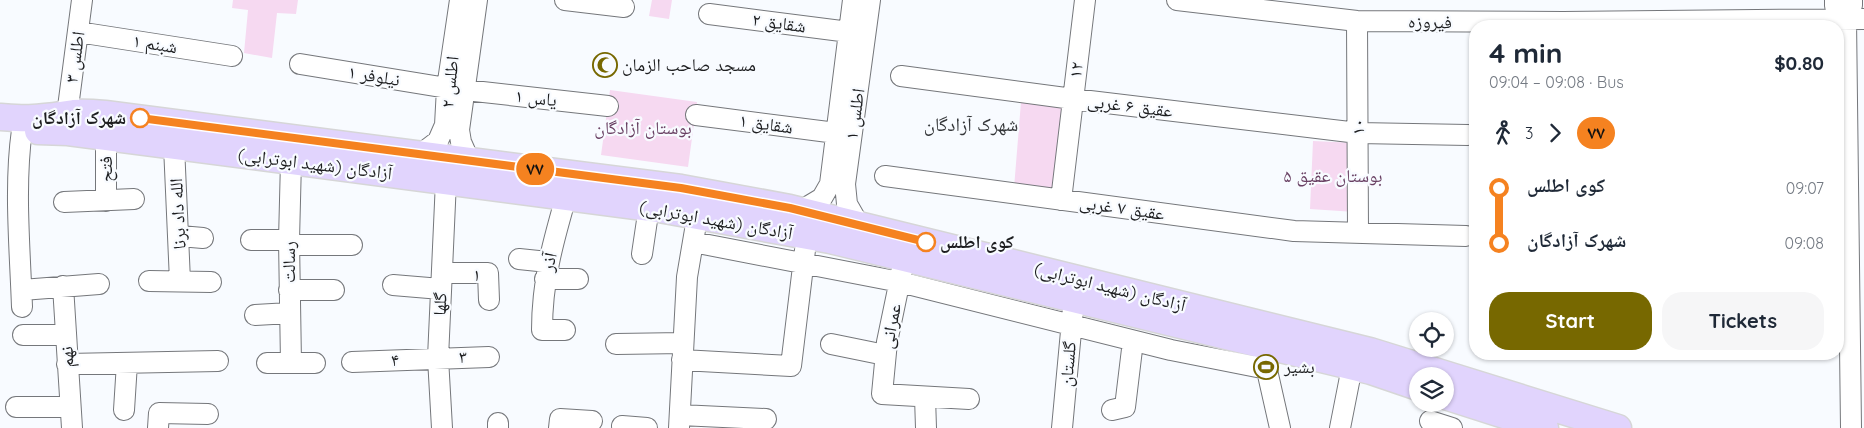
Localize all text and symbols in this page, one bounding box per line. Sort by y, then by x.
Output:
street label: شقایق ۲ [751,7,807,38]
street label: فیروزه [1408,10,1452,33]
street label: شبنم ۱ [131,29,179,59]
street label: اطلس ۳ [60,30,90,84]
text: 4 min [1489,35,1562,70]
text: $0.80 [1774,51,1824,75]
mosque icon: مسجد صاحب الزمان [592,52,618,78]
place label: مسجد صاحب الزمان [622,53,756,76]
street label: اطلس ۲ [435,55,464,109]
street label: نیلوفر ۱ [347,60,402,91]
street label: ۱۲ [1063,61,1088,79]
text: 09:04 – 09:08 · Bus [1489,72,1624,92]
street label: یاس ۱ [514,84,558,111]
street label: اطلس ۱ [840,87,870,141]
street label: عقیق ۶ غربی [1086,89,1174,122]
place label: شهرک آزادگان [32,106,126,129]
marker: شهرک آزادگان [130,108,150,128]
street label: شقایق ۱ [738,108,794,139]
district label: شهرک آزادگان [924,112,1018,136]
park label: بوستان آزادگان [594,116,692,139]
street label: ۱۰ [1346,119,1369,135]
icon: walk [1489,119,1517,147]
icon: forward [1541,119,1569,147]
text: ۷۷ [1587,121,1605,144]
text: 3 [1525,123,1533,143]
street label: آزادگان (شهید ابوترابی) [237,143,394,184]
line badge: ۷۷ [512,153,558,185]
street label: فتح [94,156,118,182]
text: ۷۷ [526,157,544,180]
park label: بوستان عقیق ۵ [1284,164,1382,187]
text: کوی اطلس [1527,173,1605,197]
street label: الله داد برنا [164,178,191,250]
text: 09:07 [1786,178,1824,198]
street label: عقیق ۷ غربی [1078,190,1166,225]
street label: آزادگان (شهید ابوترابی) [638,195,795,244]
text: شهرک آزادگان [1527,228,1626,252]
place label: کوی اطلس [940,230,1014,253]
marker: کوی اطلس [916,232,936,252]
text: 09:08 [1784,233,1824,253]
street label: رسالت [277,241,300,283]
street label: آذر [535,250,562,274]
street label: آزادگان (شهید ابوترابی) [1032,257,1189,317]
street label: ۱ [471,263,483,286]
street label: گلها [427,291,452,316]
button: Start [1489,292,1652,350]
button: Tickets [1662,292,1824,350]
street label: عمرانی [875,301,906,350]
map controls [1409,312,1454,412]
button: locate [1409,312,1454,357]
street label: گلستان [1054,340,1081,388]
street label: ۳ [459,345,467,368]
street label: نهم [54,346,80,368]
street label: ۴ [390,348,400,371]
sports icon: بشیر [1253,354,1279,380]
place label: بشیر [1283,355,1315,378]
button: layers [1409,367,1454,412]

